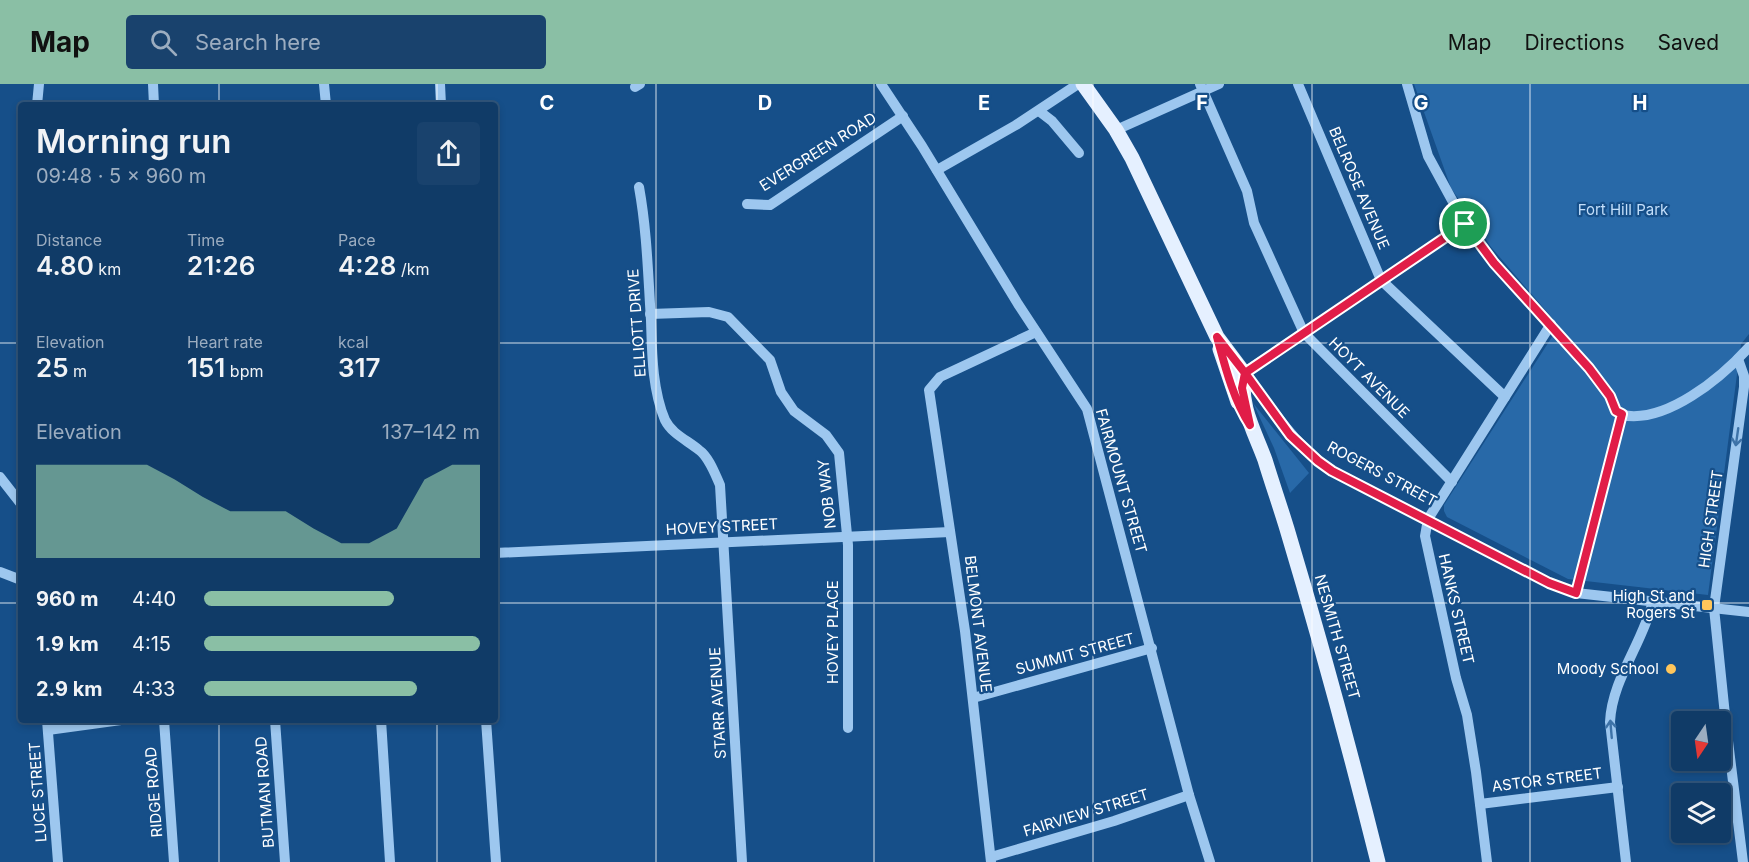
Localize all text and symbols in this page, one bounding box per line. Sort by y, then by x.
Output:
search box [126,15,546,69]
text: Map [30,25,90,59]
icon: search [147,26,180,59]
text: Search here [195,29,321,55]
text: Map [1448,30,1491,55]
text: Directions [1524,30,1625,55]
text: Saved [1658,30,1719,55]
text: C [540,91,554,115]
text: D [758,91,772,115]
text: E [978,91,990,115]
text: F [1196,91,1208,115]
text: G [1413,91,1429,115]
text: H [1633,91,1647,115]
street label: EVERGREEN ROAD [756,108,880,195]
text: Morning run [36,121,231,161]
button: share [417,122,480,185]
street label: BELROSE AVENUE [1325,124,1394,252]
text: 09:48 · 5 × 960 m [36,164,206,188]
pin [1439,198,1490,249]
park label: Fort Hill Park [1578,200,1669,219]
icon: arrive [1448,207,1481,240]
text: Distance [36,230,102,250]
text: Time [187,230,225,250]
text: Pace [338,230,376,250]
text: 4.80 [36,250,94,281]
text: 21:26 [187,250,255,281]
text: 4:28 [338,250,396,281]
text: km [94,259,121,279]
text: /km [396,259,430,279]
street label: ELLIOTT DRIVE [623,268,650,378]
text: Elevation [36,332,105,352]
text: Heart rate [187,332,263,352]
text: kcal [338,332,369,352]
street label: HOYT AVENUE [1325,333,1414,422]
text: 25 [36,352,69,383]
text: 151 [187,352,225,383]
text: 317 [338,352,381,383]
text: m [69,361,87,381]
text: bpm [225,361,263,381]
street label: FAIRMOUNT STREET [1092,406,1151,555]
text: Elevation [36,420,122,444]
text: 137–142 m [382,420,480,444]
one-way arrow [1731,427,1742,447]
street label: ROGERS STREET [1324,437,1440,510]
street label: NOB WAY [813,458,840,530]
street label: HIGH STREET [1694,469,1727,569]
street label: HOVEY STREET [665,514,779,539]
street label: HANKS STREET [1434,552,1478,666]
street label: BELMONT AVENUE [961,554,996,693]
street label: NESMITH STREET [1311,572,1364,702]
street label: HOVEY PLACE [823,580,842,684]
place label: High St and Rogers St [1613,586,1695,622]
text: 960 m [36,587,98,611]
text: 4:40 [132,587,176,611]
marker: High St and Rogers St [1700,598,1714,612]
street label: SUMMIT STREET [1013,628,1136,679]
text: 1.9 km [36,632,99,656]
text: 4:15 [132,632,171,656]
street label: STARR AVENUE [705,647,730,759]
place label: Moody School [1557,659,1659,678]
marker: Moody School [1664,662,1678,676]
text: 2.9 km [36,677,103,701]
text: 4:33 [132,677,175,701]
north arrow [1671,711,1731,771]
map controls [1671,711,1731,843]
one-way arrow [1605,720,1616,740]
street label: BUTMAN ROAD [251,736,278,848]
street label: LUCE STREET [25,741,50,843]
street label: RIDGE ROAD [141,746,166,838]
street label: ASTOR STREET [1491,763,1603,796]
button: layers [1671,783,1731,843]
street label: FAIRVIEW STREET [1021,784,1151,841]

